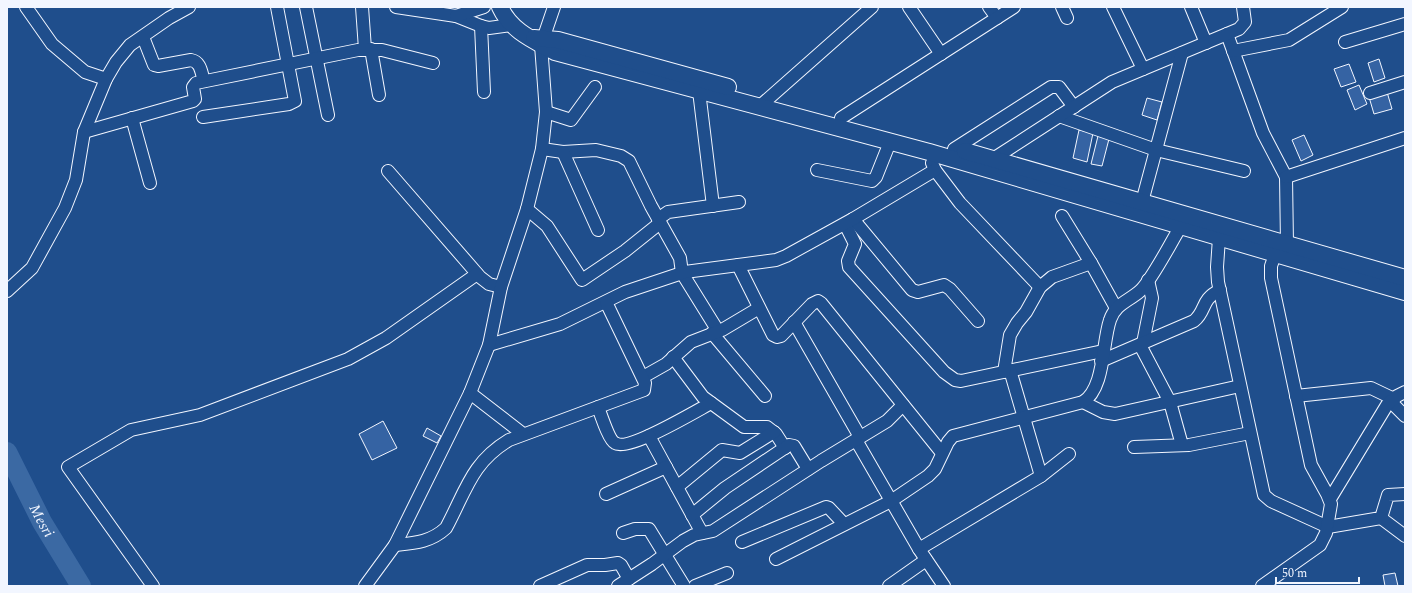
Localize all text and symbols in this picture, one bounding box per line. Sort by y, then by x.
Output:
water label: Mesri [23,500,60,542]
scale bar [1276,559,1359,585]
text: 50 m [1282,564,1307,583]

